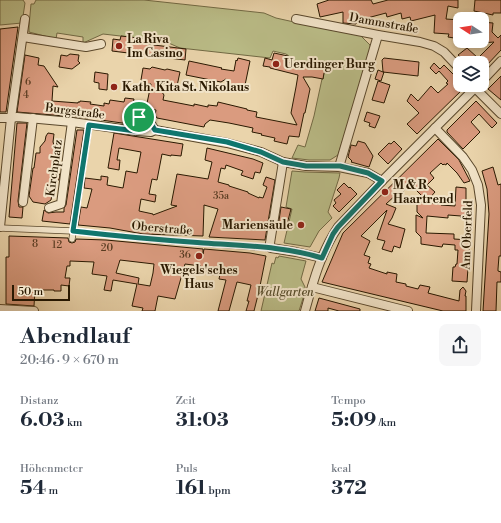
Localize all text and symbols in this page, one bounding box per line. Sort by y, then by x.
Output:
street label: Dammstraße [348,10,420,37]
north arrow [453,12,489,48]
map controls [453,12,489,92]
place label: La Riva Im Casino [127,32,183,61]
marker: La Riva Im Casino [114,41,124,51]
button: layers [453,56,489,92]
place label: Uerdinger Burg [284,57,376,72]
marker: Uerdinger Burg [271,59,281,69]
house number: 6 [25,76,31,88]
place label: Kath. Kita St. Nikolaus [122,80,249,95]
marker: Kath. Kita St. Nikolaus [109,82,119,92]
house number: 4 [23,89,29,101]
street label: Burgstraße [43,100,106,123]
pin [122,100,156,134]
icon: arrive [128,106,150,128]
street label: Kirchplatz [43,138,66,198]
place label: M & R Haartrend [393,178,454,207]
marker: M & R Haartrend [380,187,390,197]
house number: 35a [213,190,230,202]
street label: Am Oberfeld [459,200,476,271]
street label: Oberstraße [131,218,193,239]
place label: Mariensäule [222,218,294,233]
marker: Mariensäule [296,220,306,230]
house number: 8 [32,238,38,250]
house number: 12 [52,239,62,251]
house number: 20 [101,242,114,254]
house number: 36 [179,249,191,261]
marker: Wiegels'sches Haus [194,251,204,261]
place label: Wiegels'sches Haus [159,263,238,292]
scale bar [12,283,70,302]
text: 50 m [18,285,43,299]
park label: Wallgarten [256,285,314,300]
text: Abendlauf [20,323,130,350]
button: share [439,324,481,366]
text: 20:46 · 9 × 670 m [20,352,119,368]
text: Distanz [20,394,59,408]
text: Zeit [176,394,196,408]
text: Tempo [331,394,366,408]
text: 6.03 [20,408,65,433]
text: 31:03 [176,408,229,433]
text: 5:09 [331,408,376,433]
text: km [65,416,82,430]
text: /km [376,416,396,430]
text: Höhenmeter [20,462,83,476]
text: Puls [176,462,198,476]
text: kcal [331,462,351,476]
text: 54 [20,476,46,501]
text: 161 [176,476,206,501]
text: 372 [331,476,367,501]
text: m [46,484,58,498]
text: bpm [206,484,231,498]

